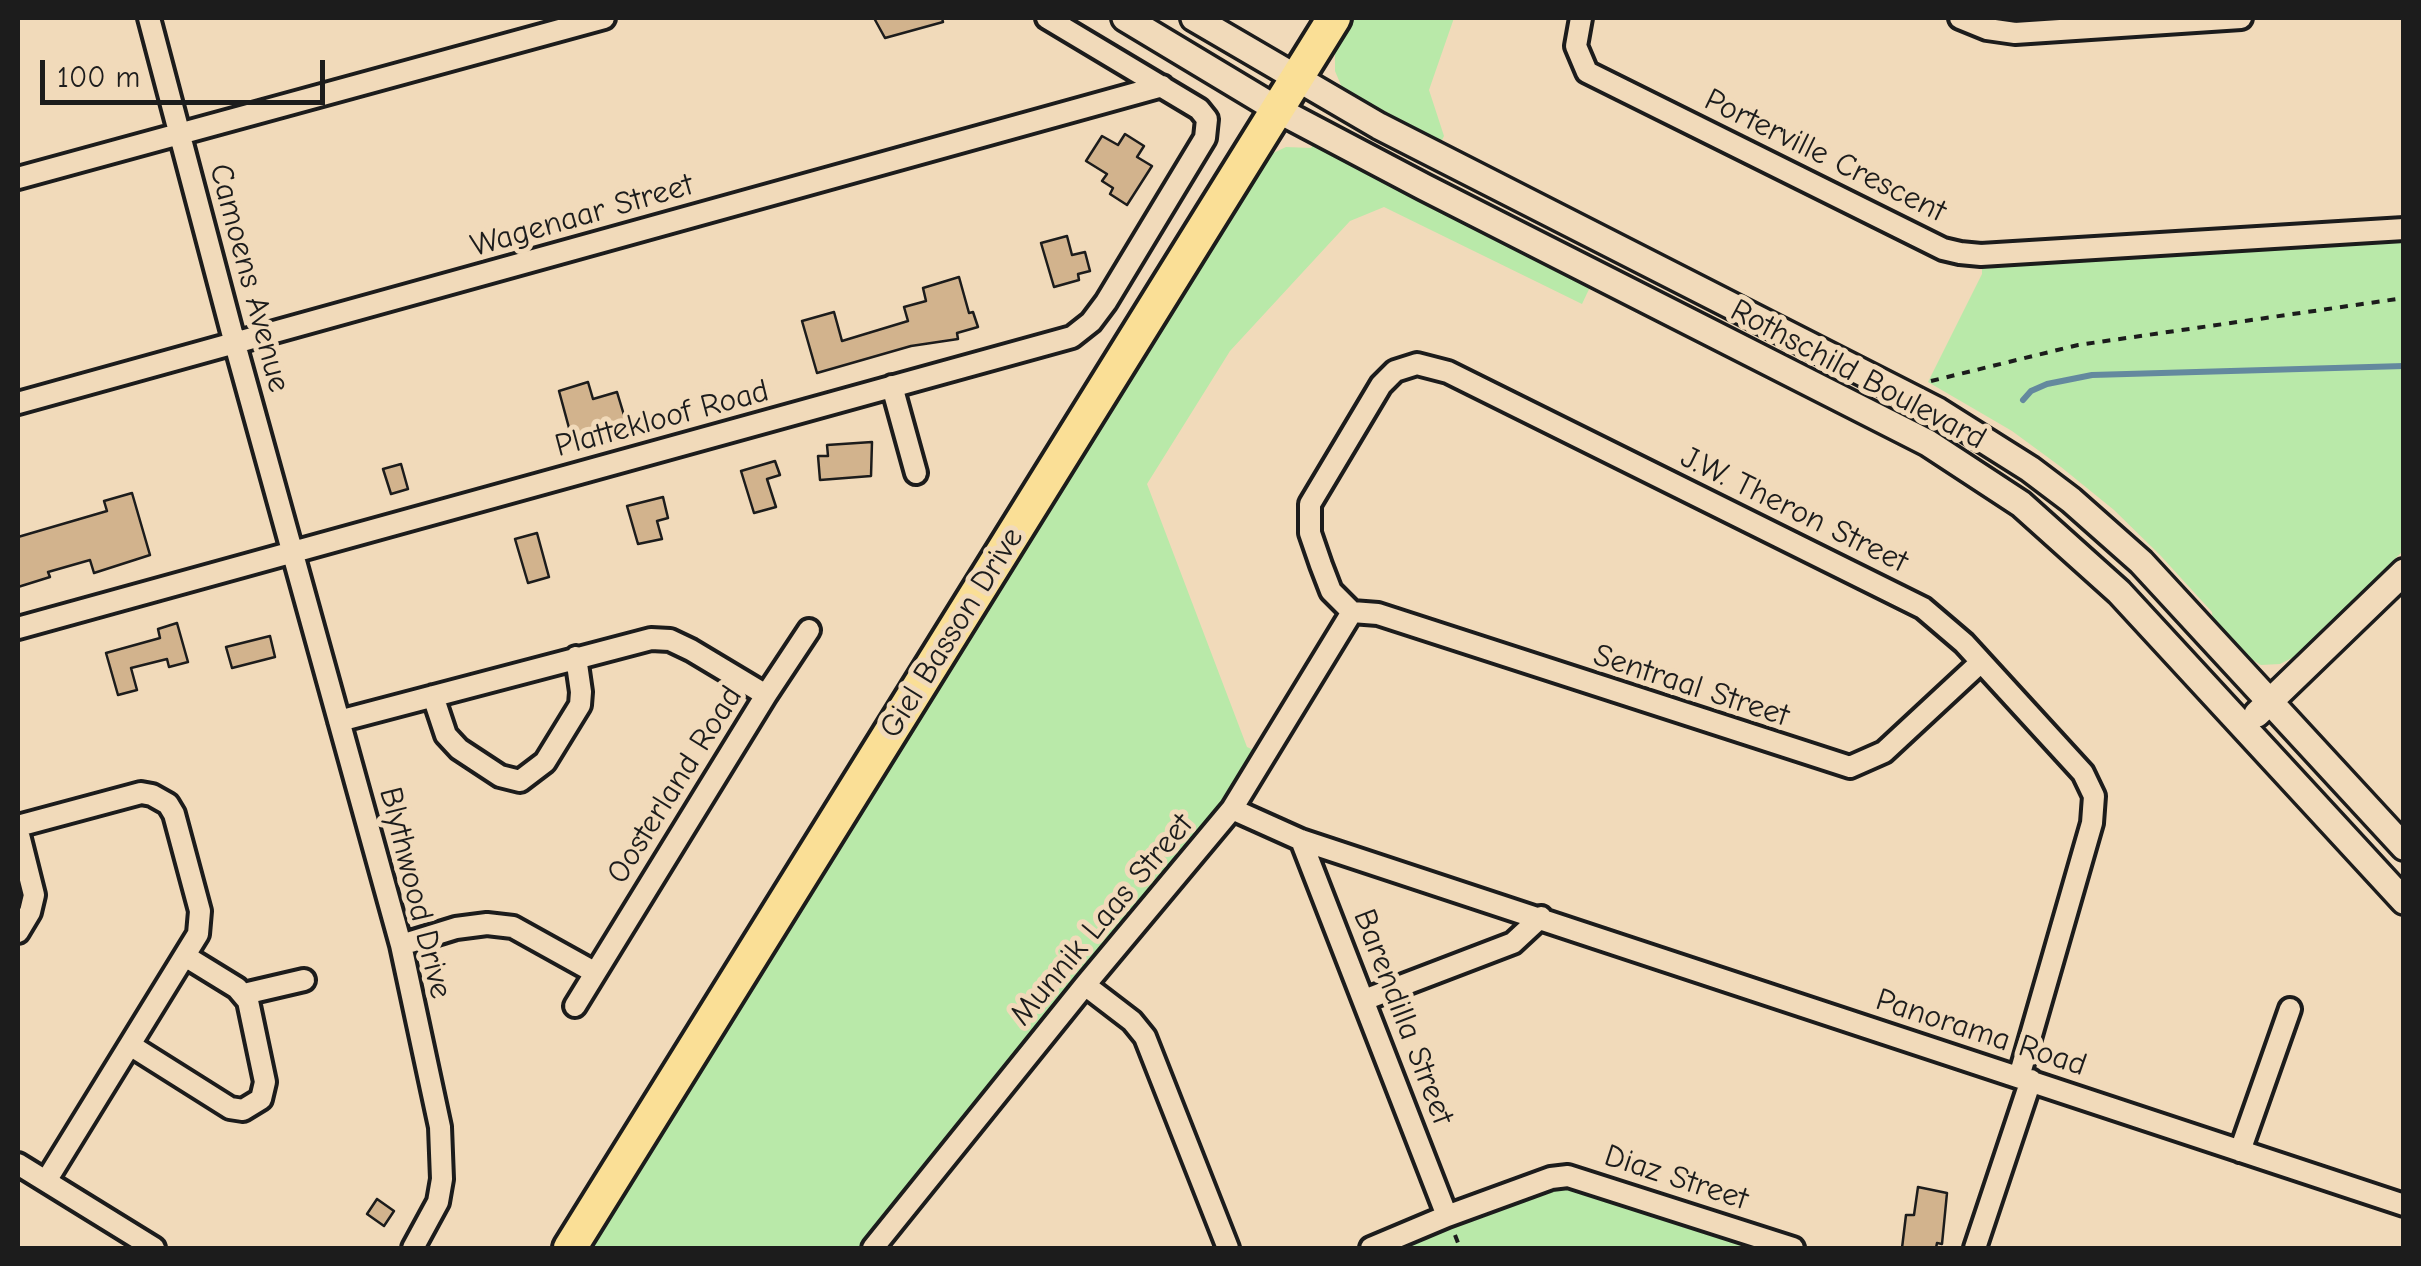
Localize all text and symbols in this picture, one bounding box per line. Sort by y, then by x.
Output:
scale bar [45,40,330,102]
text: 100 m [57,60,140,95]
street label: Porterville Crescent [1698,81,1952,231]
street label: Camoens Avenue [200,160,298,396]
street label: Wagenaar Street [466,166,698,266]
street label: Rothschild Boulevard [1724,292,1992,458]
street label: Plattekloof Road [551,372,773,466]
street label: J.W. Theron Street [1674,438,1914,582]
street label: Giel Basson Drive [872,521,1032,745]
street label: Sentraal Street [1588,636,1794,736]
street label: Oosterland Road [599,679,751,891]
street label: Blythwood Drive [370,783,460,1003]
street label: Munnik Laas Street [1002,806,1202,1034]
street label: Barendilla Street [1344,904,1462,1130]
street label: Panorama Road [1871,981,2091,1085]
street label: Diaz Street [1599,1137,1753,1219]

